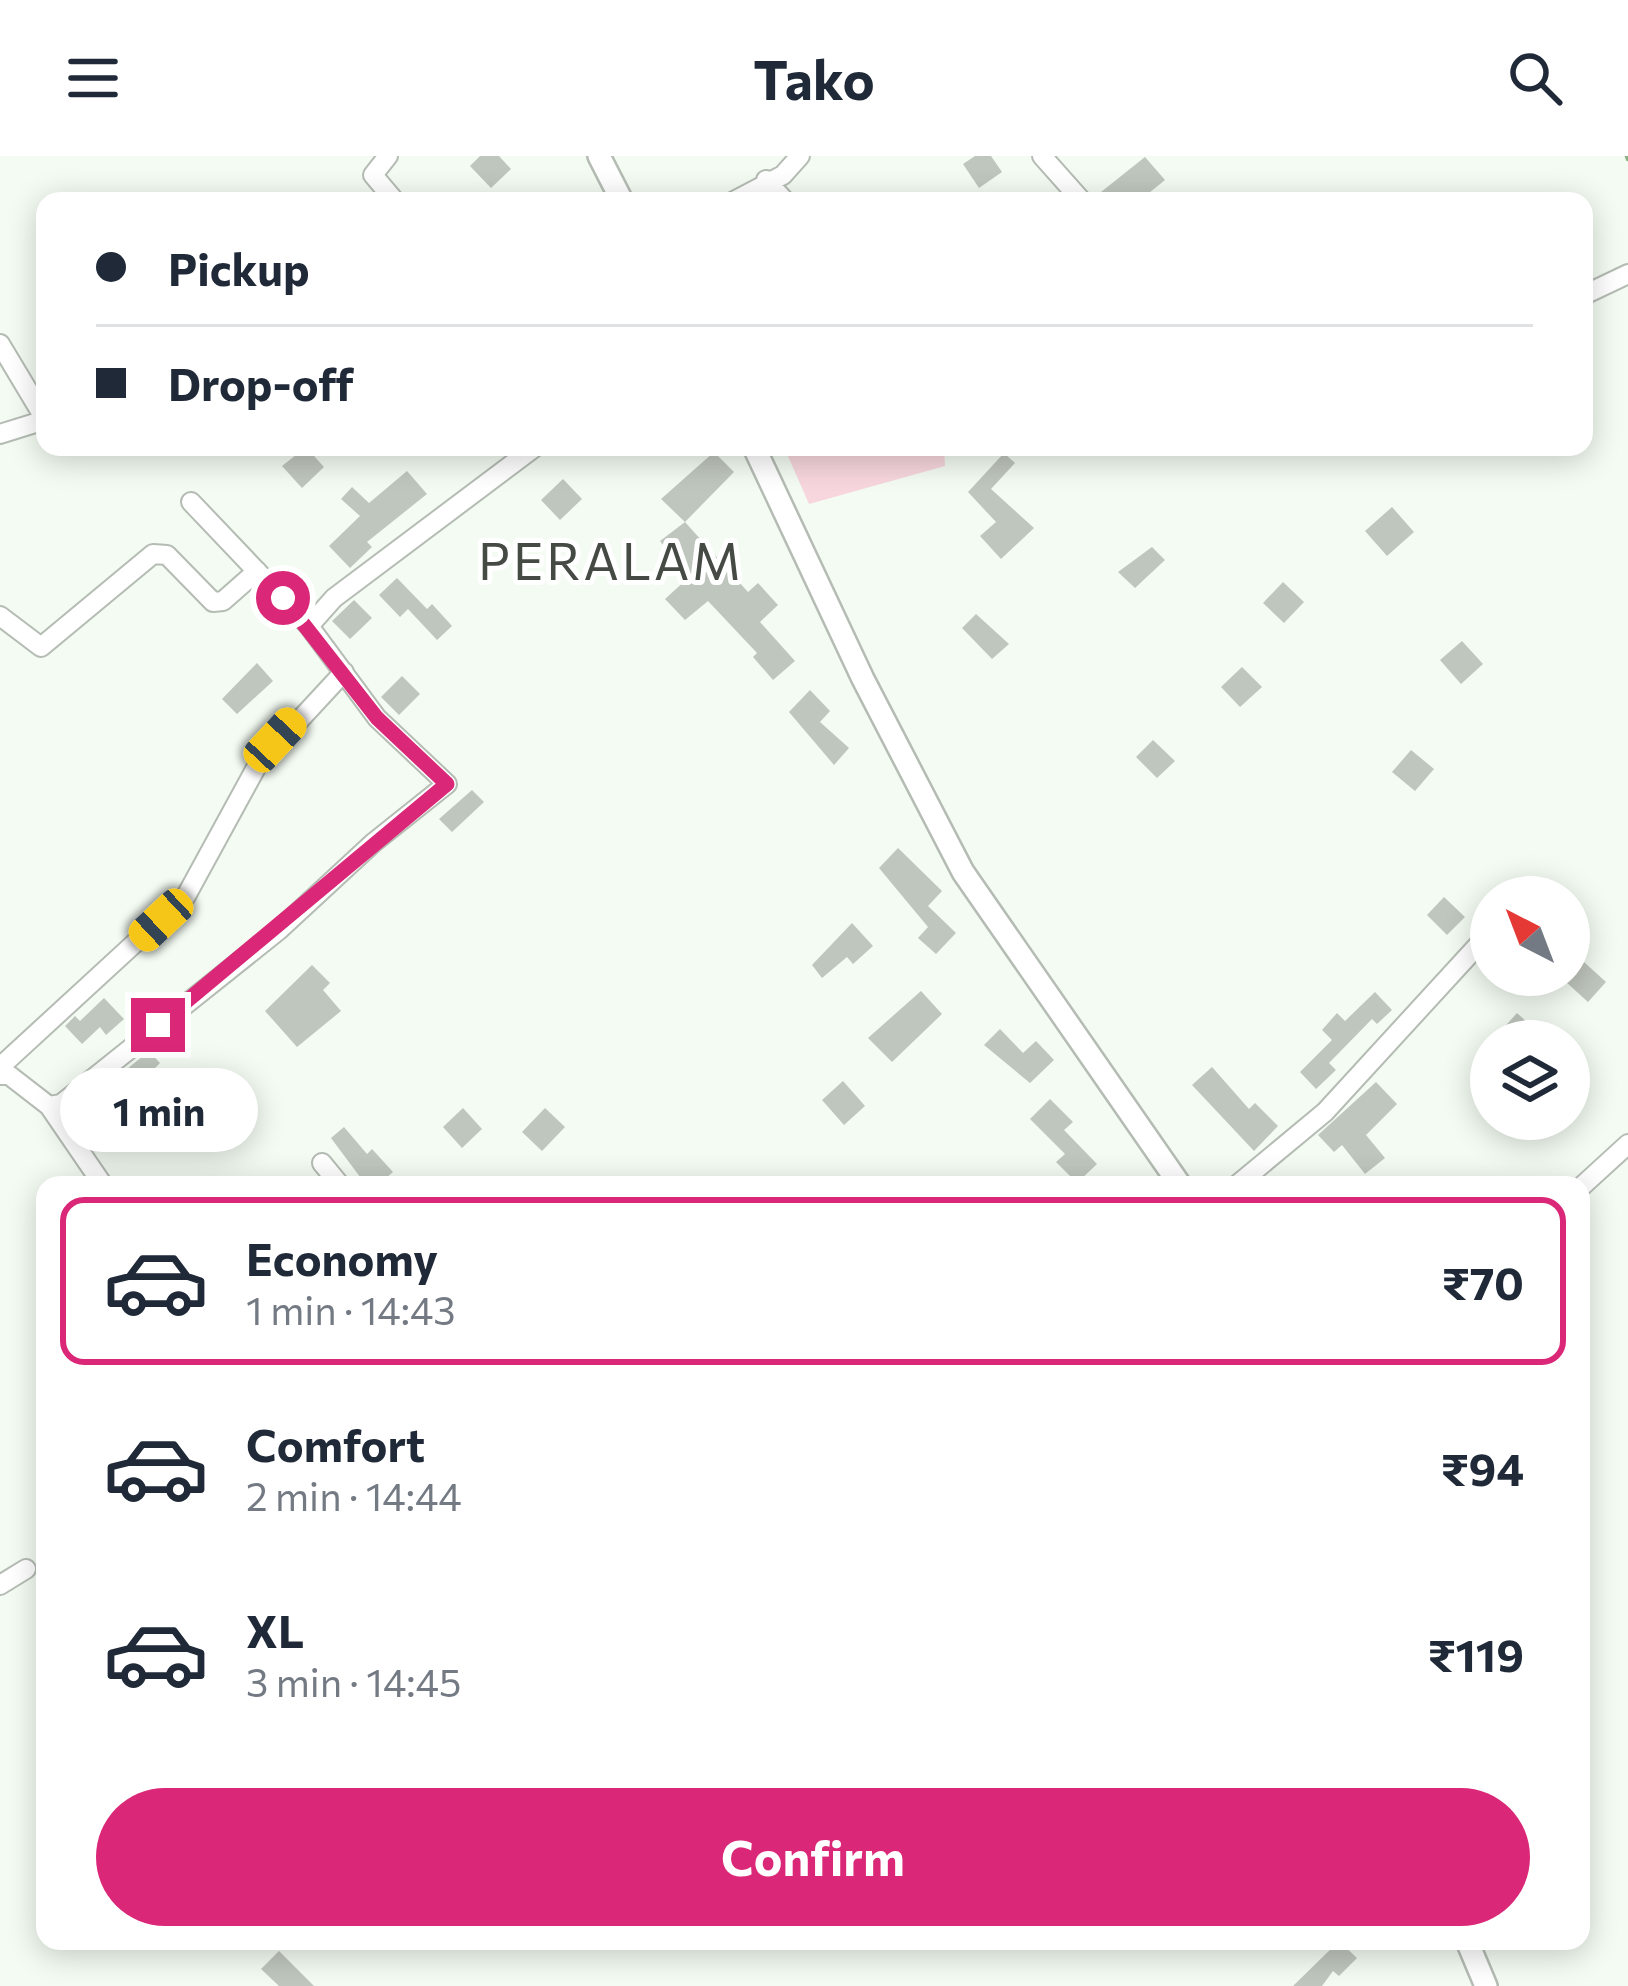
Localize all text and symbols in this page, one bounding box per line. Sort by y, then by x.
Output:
icon: menu [60,45,126,111]
text: Tako [753,45,875,111]
icon: search [1502,45,1568,111]
text: Pickup [168,240,310,295]
text: Drop-off [168,355,354,410]
district label: PERALAM [478,528,744,591]
route start [256,571,310,625]
car [237,701,313,779]
north arrow [1470,876,1590,996]
map controls [1470,876,1590,1140]
car [122,882,200,958]
route end [131,998,185,1052]
button: layers [1470,1020,1590,1140]
callout: 1 min [59,1067,257,1151]
text: 1 min [113,1086,205,1134]
icon: car [102,1227,210,1335]
text: Economy [246,1230,438,1285]
text: ₹70 [1442,1254,1524,1309]
text: 1 min · 14:43 [246,1285,456,1333]
icon: car [102,1413,210,1521]
text: Comfort [246,1416,425,1471]
text: ₹94 [1441,1440,1524,1495]
text: 2 min · 14:44 [246,1471,462,1519]
icon: car [102,1599,210,1707]
text: XL [246,1602,304,1657]
text: ₹119 [1428,1626,1524,1681]
text: 3 min · 14:45 [246,1657,461,1705]
button: Confirm [96,1788,1530,1926]

